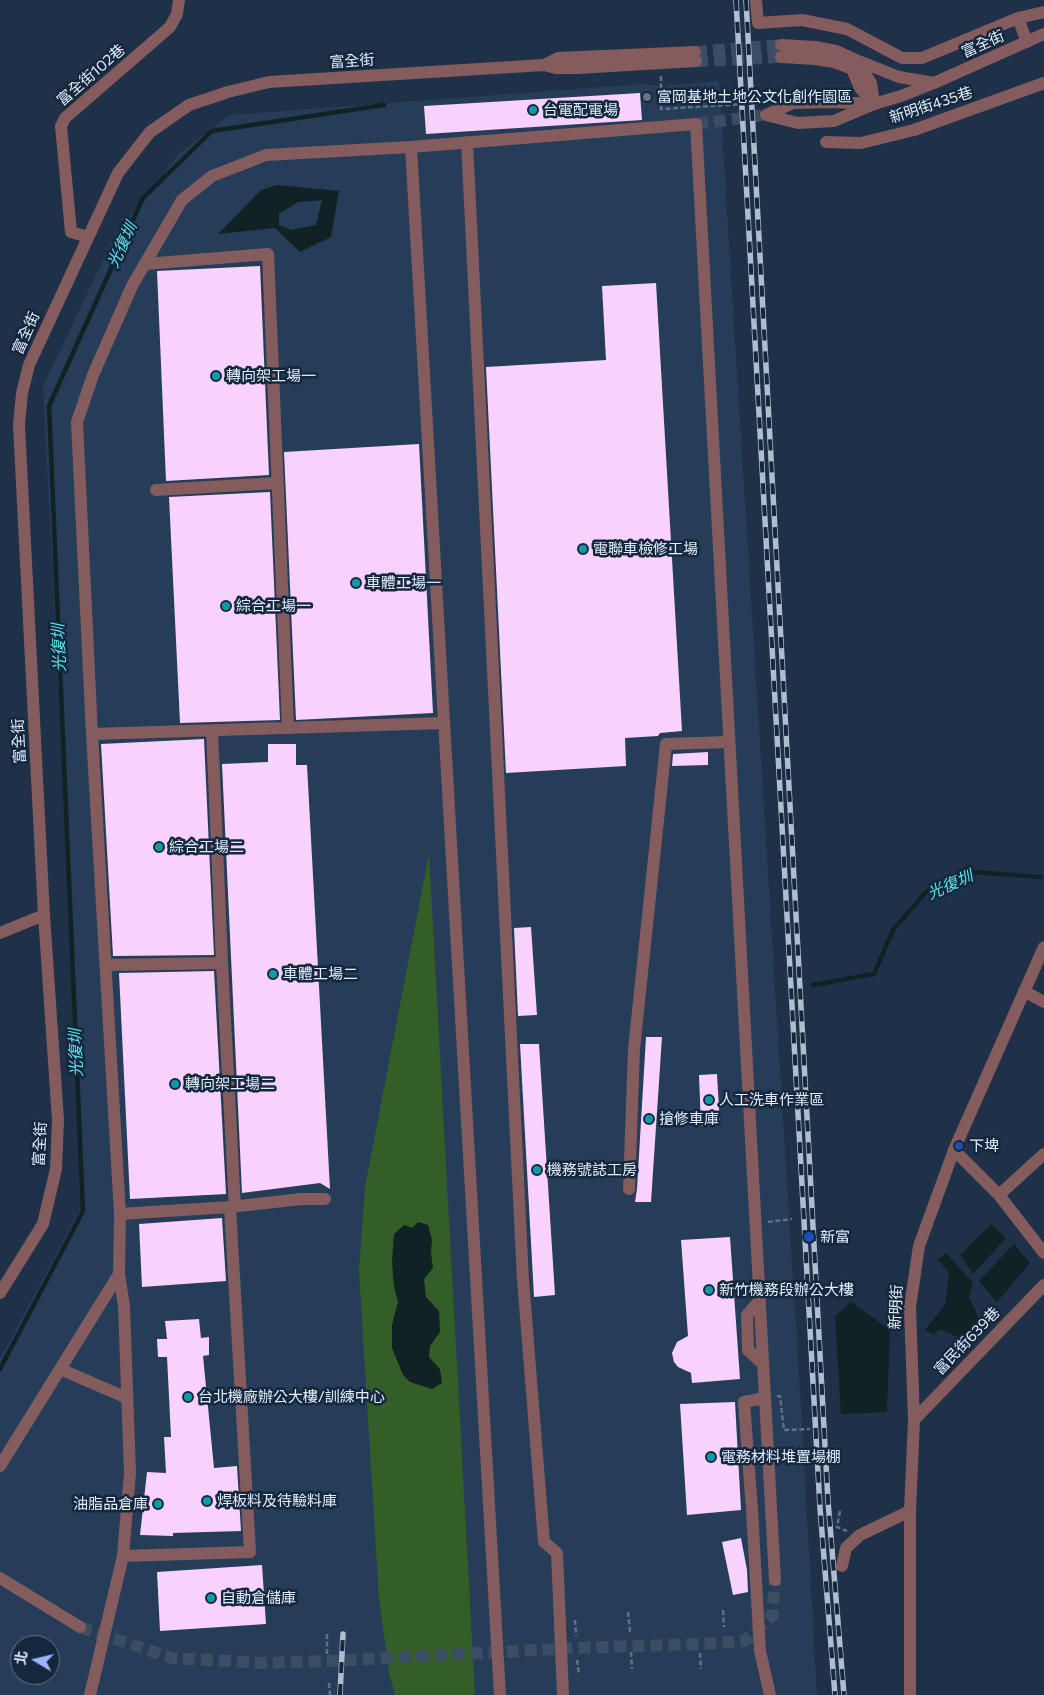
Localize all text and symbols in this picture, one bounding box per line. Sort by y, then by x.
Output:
street label: 富全街 [959,27,1007,61]
street label: 富全街102巷 [53,40,129,110]
street label: 富全街 [329,50,375,72]
street label: 新明街435巷 [887,83,975,127]
place label: 富岡基地土地公文化創作園區 [657,88,852,106]
marker: 富岡基地土地公文化創作園區 [641,91,653,103]
place label: 台電配電場 [543,101,618,119]
marker: 台電配電場 [527,104,539,116]
water label: 光復圳 [103,219,141,271]
street label: 富全街 [9,309,43,357]
place label: 轉向架工場一 [226,367,316,385]
marker: 轉向架工場一 [210,370,222,382]
place label: 電聯車檢修工場 [593,540,698,558]
marker: 電聯車檢修工場 [577,543,589,555]
place label: 車體工場一 [366,574,441,592]
marker: 車體工場一 [350,577,362,589]
place label: 綜合工場一 [236,597,311,615]
marker: 綜合工場一 [220,600,232,612]
water label: 光復圳 [49,624,69,672]
street label: 富全街 [9,718,29,764]
place label: 綜合工場二 [169,838,244,856]
marker: 綜合工場二 [153,841,165,853]
water label: 光復圳 [924,866,976,904]
place label: 車體工場二 [283,965,358,983]
marker: 車體工場二 [267,968,279,980]
water label: 光復圳 [66,1029,86,1077]
place label: 轉向架工場二 [185,1075,275,1093]
marker: 轉向架工場二 [169,1078,181,1090]
place label: 人工洗車作業區 [719,1091,824,1109]
marker: 人工洗車作業區 [703,1094,715,1106]
place label: 搶修車庫 [659,1110,719,1128]
marker: 搶修車庫 [643,1113,655,1125]
street label: 富全街 [30,1121,50,1167]
place label: 下埤 [969,1137,999,1155]
marker: 下埤 [953,1140,965,1152]
place label: 機務號誌工房 [547,1161,637,1179]
marker: 機務號誌工房 [531,1164,543,1176]
place label: 新富 [820,1228,850,1246]
marker: 新富 [802,1230,816,1244]
place label: 新竹機務段辦公大樓 [719,1281,854,1299]
marker: 新竹機務段辦公大樓 [703,1284,715,1296]
street label: 新明街 [886,1284,906,1330]
street label: 富民街639巷 [930,1304,1004,1378]
place label: 台北機廠辦公大樓/訓練中心 [198,1388,385,1406]
marker: 台北機廠辦公大樓/訓練中心 [182,1391,194,1403]
place label: 電務材料堆置場棚 [721,1448,841,1466]
marker: 電務材料堆置場棚 [705,1451,717,1463]
place label: 焊板料及待驗料庫 [217,1492,337,1510]
place label: 油脂品倉庫 [73,1495,148,1513]
marker: 焊板料及待驗料庫 [201,1495,213,1507]
marker: 油脂品倉庫 [152,1498,164,1510]
place label: 自動倉儲庫 [221,1589,296,1607]
marker: 自動倉儲庫 [205,1592,217,1604]
north arrow [10,1635,60,1685]
text: 北 [11,1649,30,1666]

